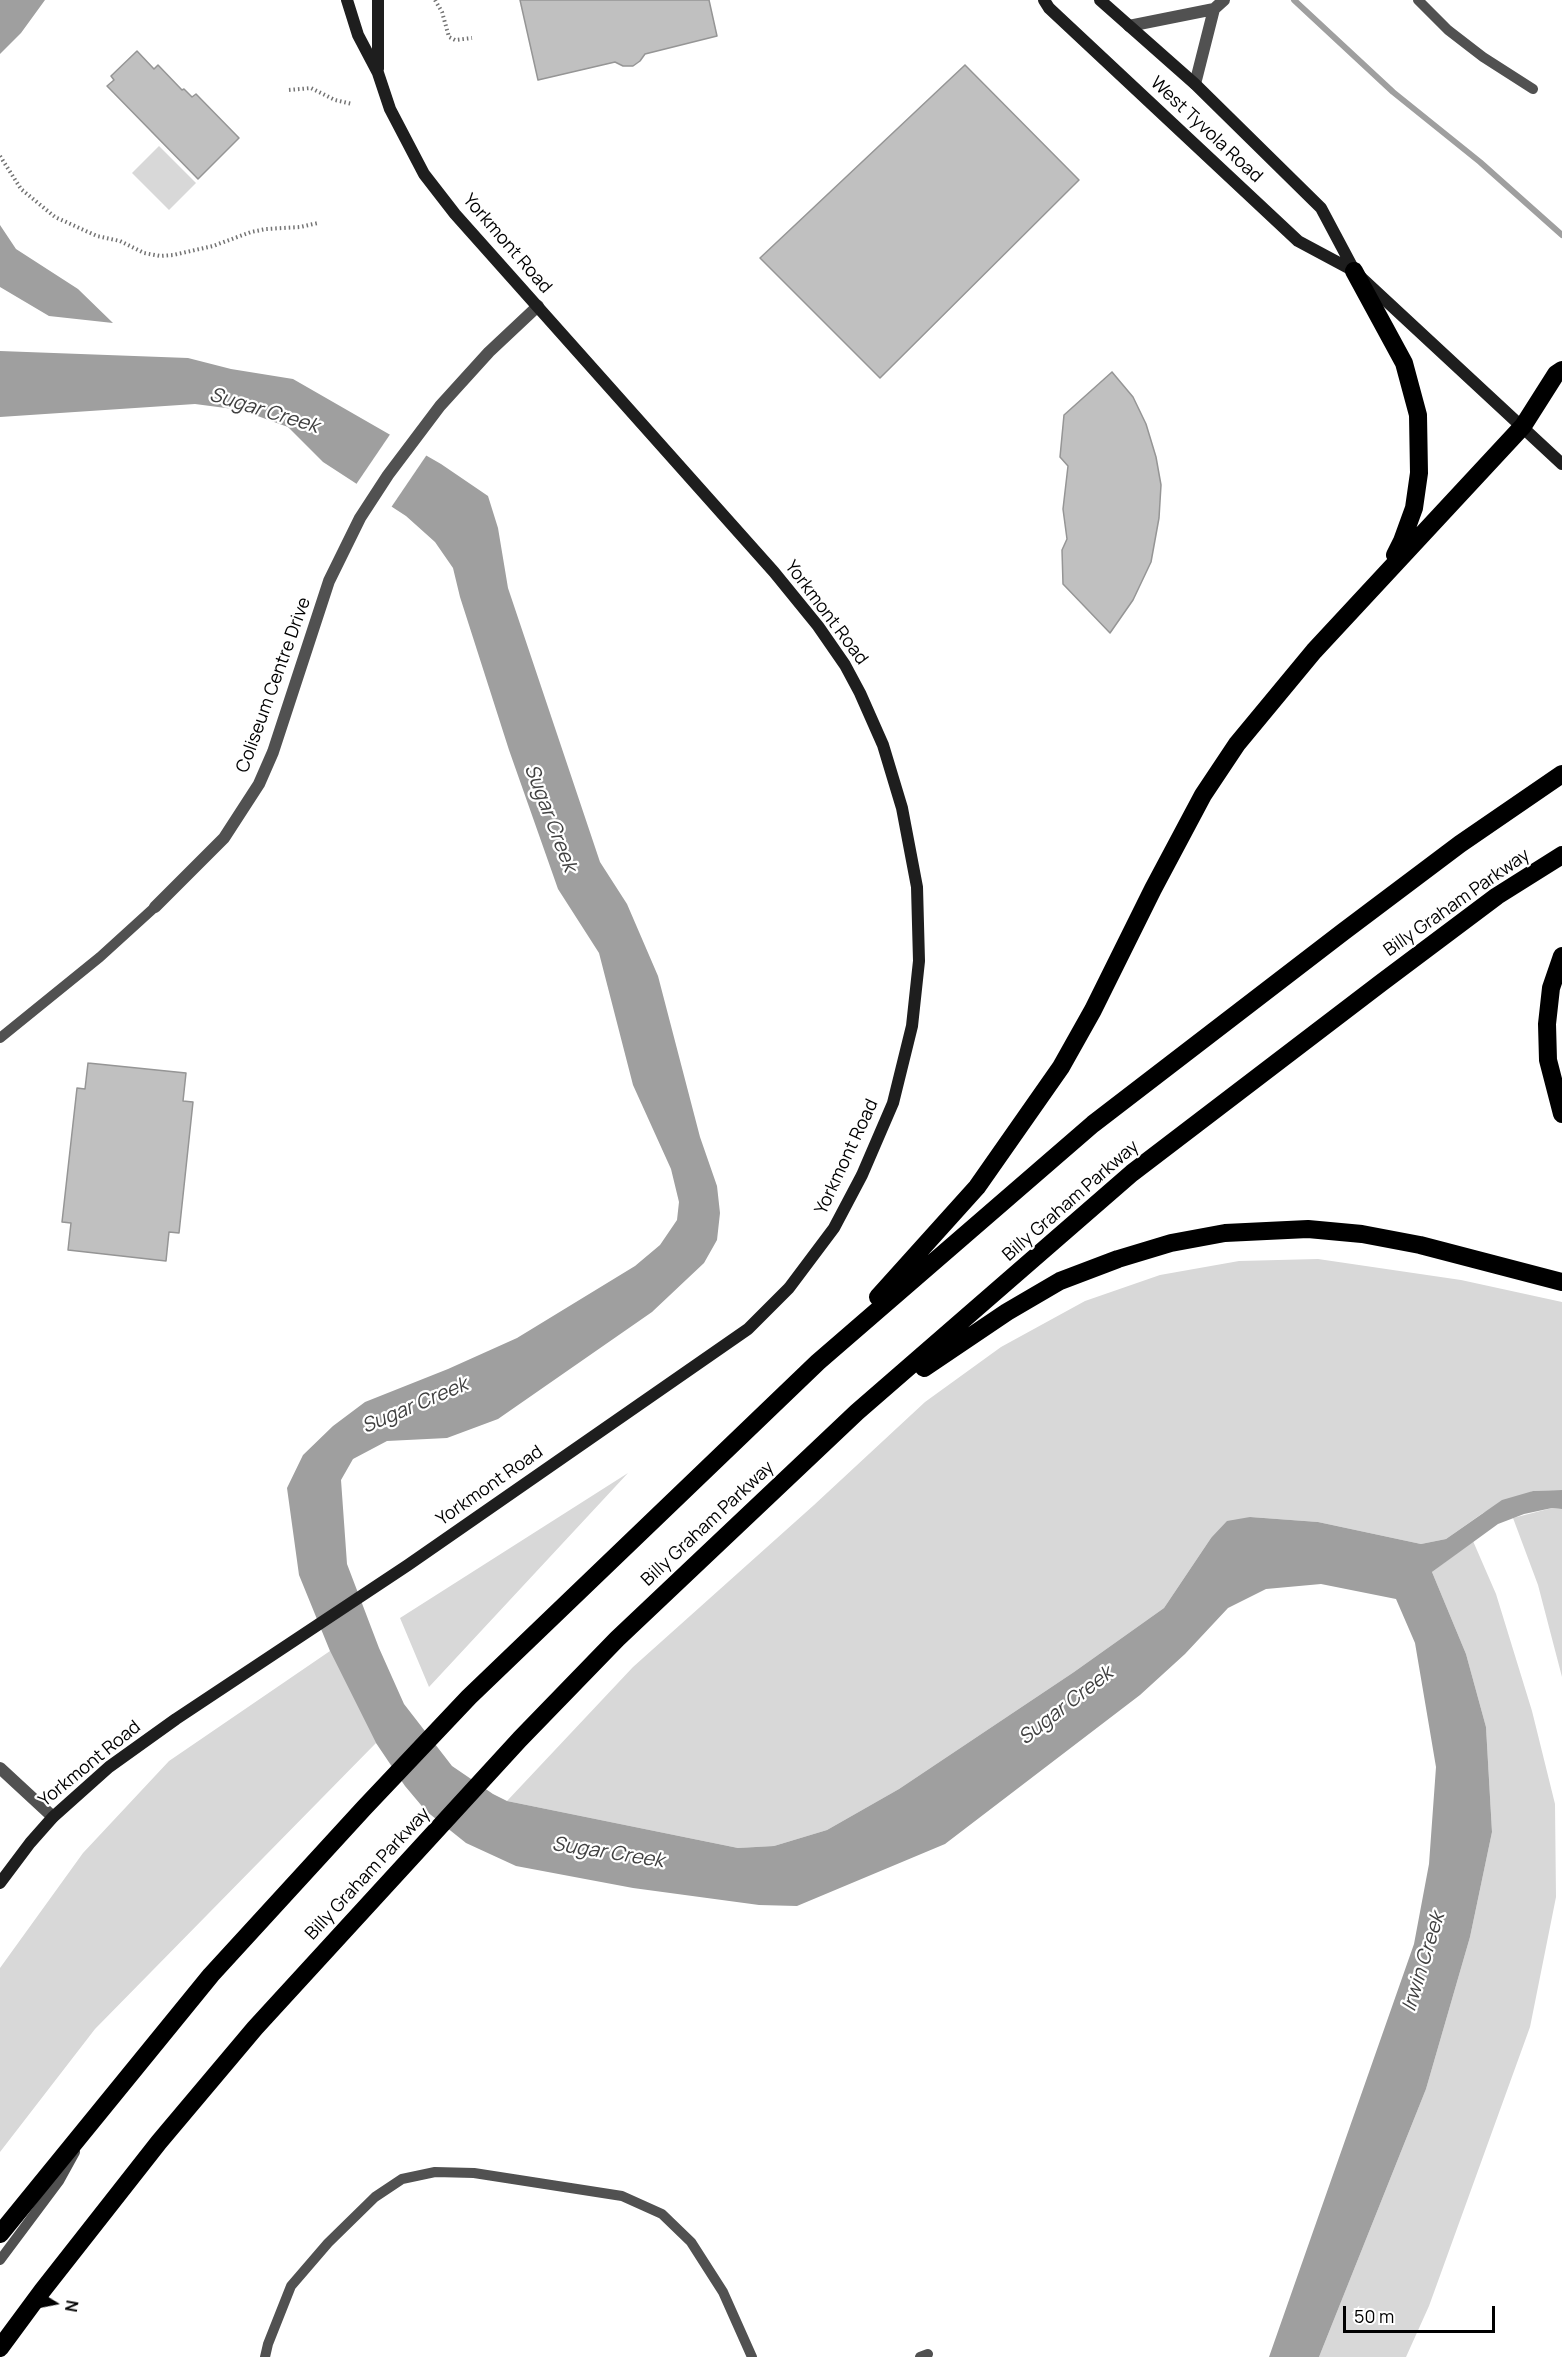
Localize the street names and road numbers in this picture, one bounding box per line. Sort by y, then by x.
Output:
street label: West Tyvola Road [1145,73,1267,187]
street label: Yorkmont Road [458,190,556,298]
street label: Yorkmont Road [780,557,872,669]
street label: Coliseum Centre Drive [232,594,316,776]
street label: Billy Graham Parkway [1380,844,1534,962]
street label: Yorkmont Road [811,1096,883,1218]
street label: Billy Graham Parkway [999,1136,1143,1266]
street label: Yorkmont Road [433,1441,547,1531]
street label: Billy Graham Parkway [637,1457,779,1591]
street label: Yorkmont Road [35,1716,145,1812]
street label: Billy Graham Parkway [301,1803,435,1945]

